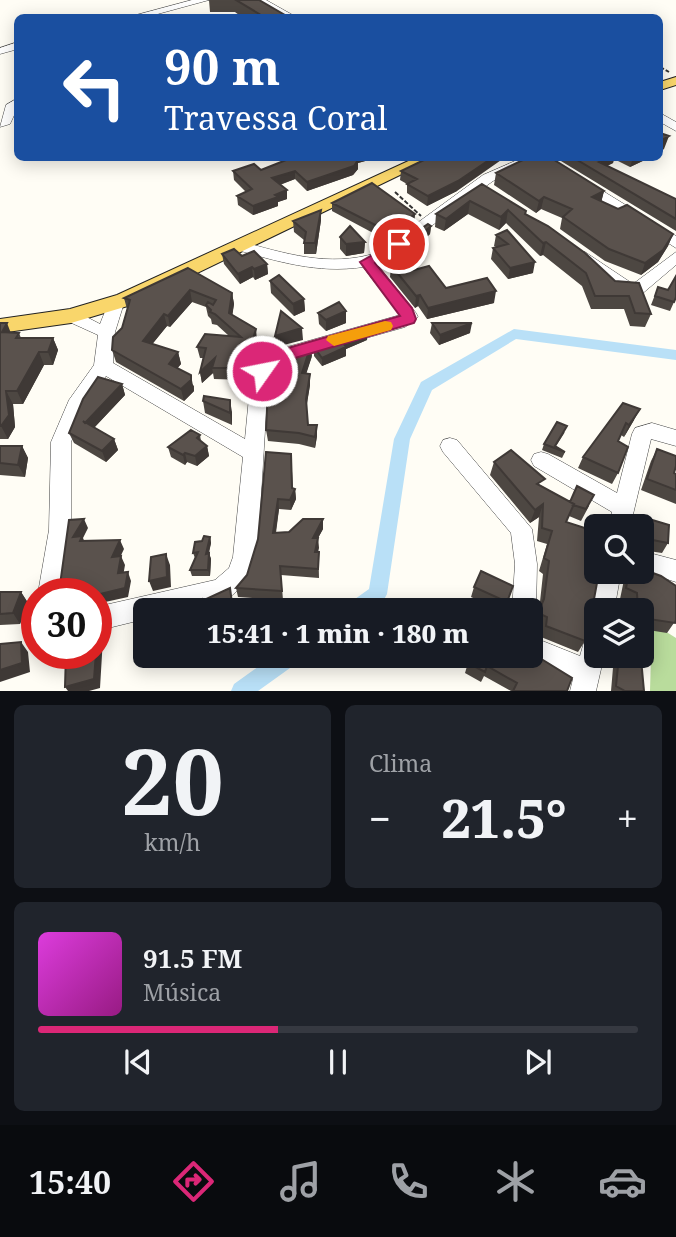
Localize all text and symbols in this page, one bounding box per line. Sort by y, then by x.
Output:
text: 90 m [164,33,280,99]
icon: left [49,42,140,133]
text: Travessa Coral [164,96,387,139]
pin [369,214,429,274]
icon: arrive [380,225,418,263]
position arrow [225,334,299,408]
map controls [584,514,654,668]
button: search [584,514,654,584]
speed limit sign: 30 [21,578,112,669]
button: layers [584,598,654,668]
text: 15:41 · 1 min · 180 m [207,615,469,651]
text: 20 [121,718,224,842]
text: Clima [369,747,432,779]
text: 21.5° [441,782,567,853]
text: − [369,792,391,844]
text: + [617,792,638,844]
text: km/h [144,826,201,858]
text: 91.5 FM [143,940,242,976]
text: Música [143,976,221,1008]
icon: previous [119,1043,157,1081]
icon: pause [319,1043,357,1081]
icon: next [519,1043,557,1081]
icon: directions [169,1157,218,1206]
icon: music [276,1157,325,1206]
icon: phone [384,1157,433,1206]
icon: climate [491,1157,540,1206]
icon: car [598,1157,647,1206]
text: 15:40 [29,1160,111,1203]

